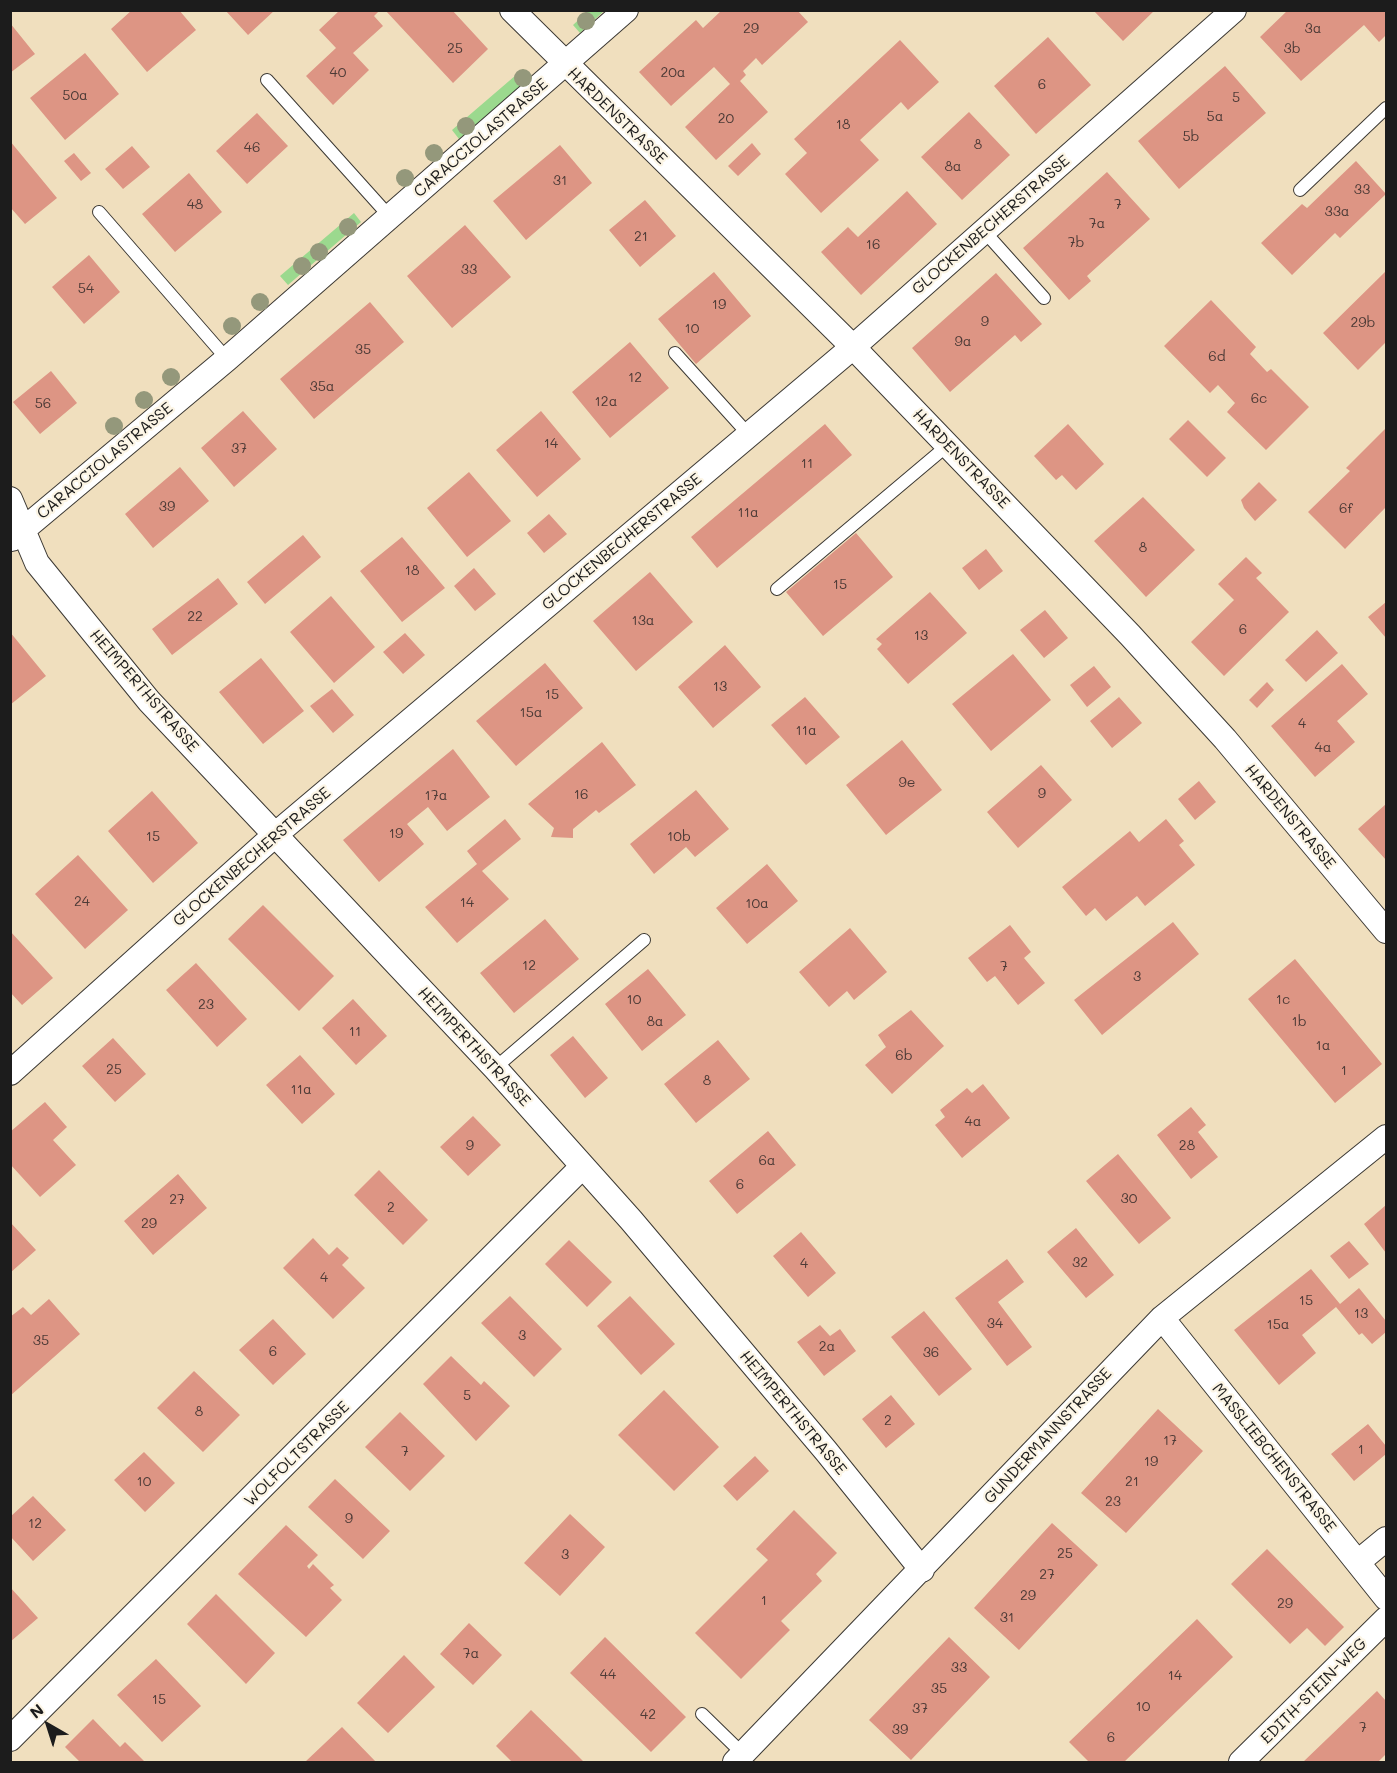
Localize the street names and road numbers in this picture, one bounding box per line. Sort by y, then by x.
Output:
street label: HARDENSTRASSE [563,64,671,168]
street label: CARACCIOLASTRASSE [410,75,552,201]
street label: GLOCKENBECHERSTRASSE [908,151,1074,299]
street label: CARACCIOLASTRASSE [33,399,177,523]
street label: HARDENSTRASSE [909,405,1013,513]
street label: GLOCKENBECHERSTRASSE [538,469,706,615]
street label: HEIMPERTHSTRASSE [85,626,203,756]
street label: HARDENSTRASSE [1240,761,1340,873]
street label: GLOCKENBECHERSTRASSE [169,783,335,931]
street label: HEIMPERTHSTRASSE [414,983,534,1111]
street label: HEIMPERTHSTRASSE [735,1347,851,1479]
street label: GUNDERMANNSTRASSE [980,1364,1116,1508]
street label: MASSLIEBCHENSTRASSE [1208,1379,1340,1537]
street label: WOLFOLTSTRASSE [241,1398,353,1510]
street label: EDITH-STEIN-WEG [1257,1634,1371,1748]

